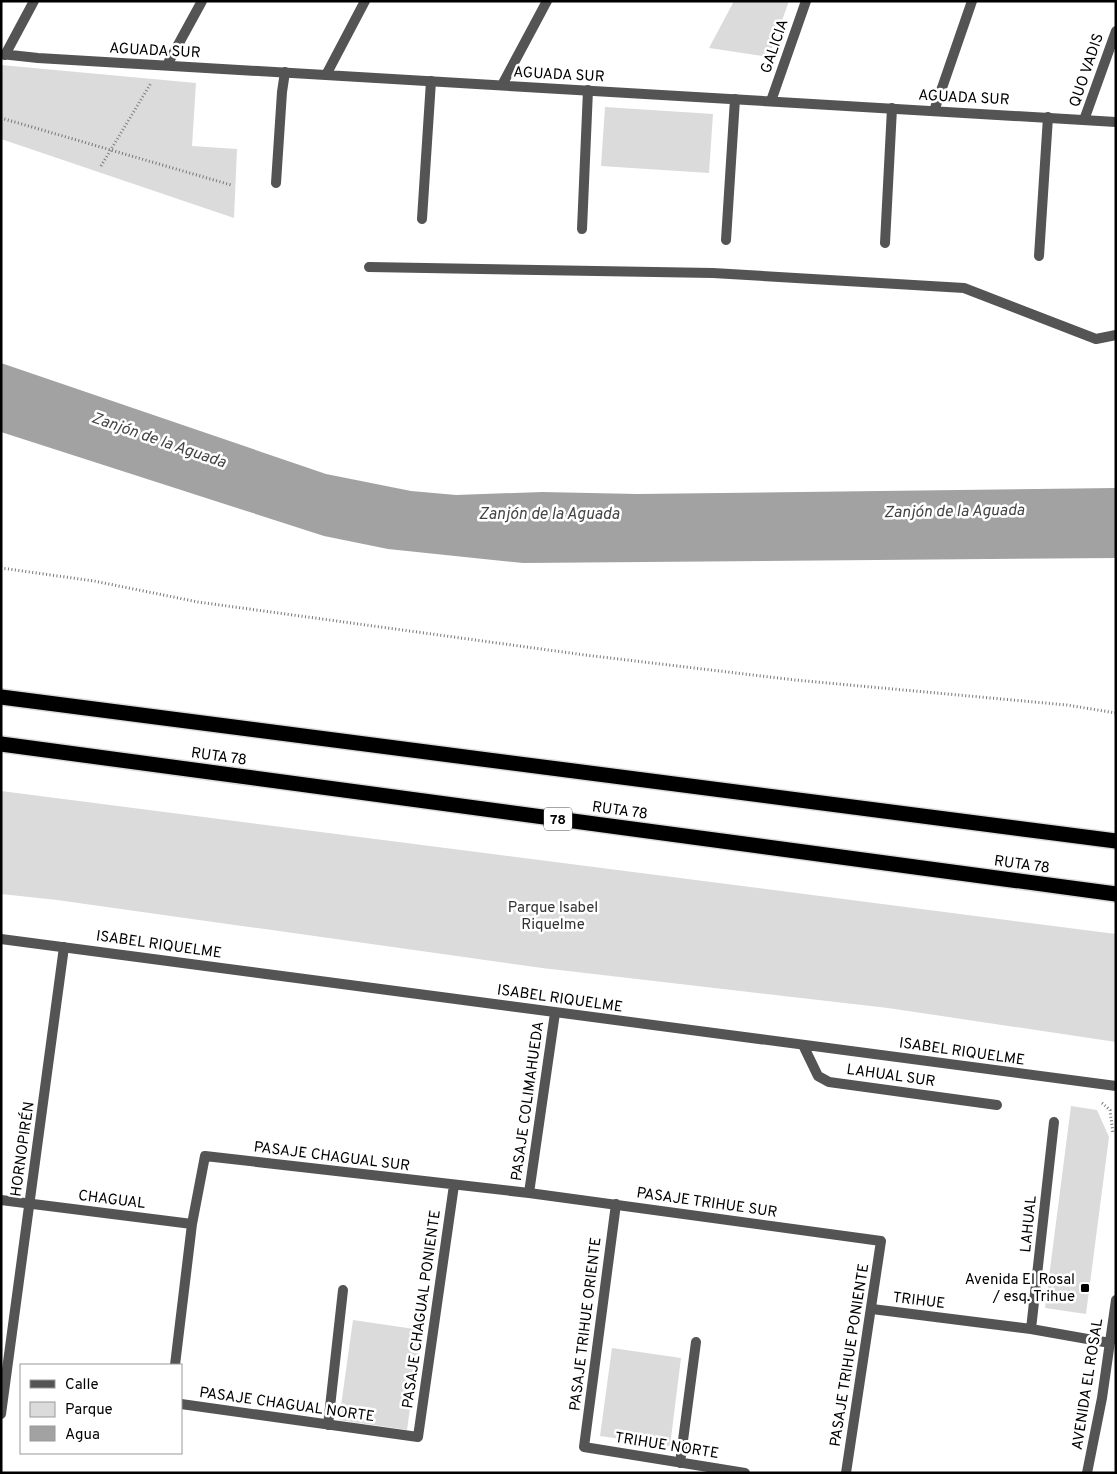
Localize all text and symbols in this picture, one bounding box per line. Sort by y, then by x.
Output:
street label: GALICIA [757,17,794,76]
street label: QUO VADIS [1066,31,1109,110]
street label: AGUADA SUR [109,40,201,63]
street label: AGUADA SUR [513,64,605,87]
street label: AGUADA SUR [918,87,1010,110]
water label: Zanjón de la Aguada [88,408,229,474]
water label: Zanjón de la Aguada [883,501,1025,523]
water label: Zanjón de la Aguada [479,505,620,525]
street label: RUTA 78 [190,744,248,771]
street label: RUTA 78 [591,798,649,825]
road number: 78 [544,808,572,831]
street label: RUTA 78 [993,852,1051,879]
park label: Parque Isabel Riquelme [508,899,598,935]
street label: ISABEL RIQUELME [95,927,223,964]
street label: ISABEL RIQUELME [496,981,624,1018]
street label: PASAJE COLIMAHUEDA [508,1020,549,1182]
street label: ISABEL RIQUELME [898,1034,1026,1071]
street label: LAHUAL SUR [845,1061,936,1092]
street label: HORNOPIRÉN [6,1100,40,1198]
street label: PASAJE CHAGUAL SUR [253,1138,411,1177]
street label: PASAJE TRIHUE SUR [635,1184,779,1223]
street label: CHAGUAL [77,1187,147,1214]
street label: LAHUAL [1017,1195,1042,1254]
street label: PASAJE CHAGUAL PONIENTE [399,1209,446,1410]
street label: PASAJE TRIHUE ORIENTE [566,1236,607,1412]
street label: PASAJE TRIHUE PONIENTE [827,1262,874,1448]
place label: Avenida El Rosal / esq. Trihue [965,1271,1075,1307]
marker: Avenida El Rosal / esq. Trihue [1079,1282,1091,1294]
street label: TRIHUE [892,1289,946,1314]
street label: AVENIDA EL ROSAL [1069,1317,1108,1451]
legend [20,1364,182,1454]
text: Calle [65,1376,99,1395]
street label: PASAJE CHAGUAL NORTE [198,1384,376,1427]
text: Parque [65,1401,113,1420]
text: Agua [65,1426,100,1445]
street label: TRIHUE NORTE [613,1429,720,1464]

